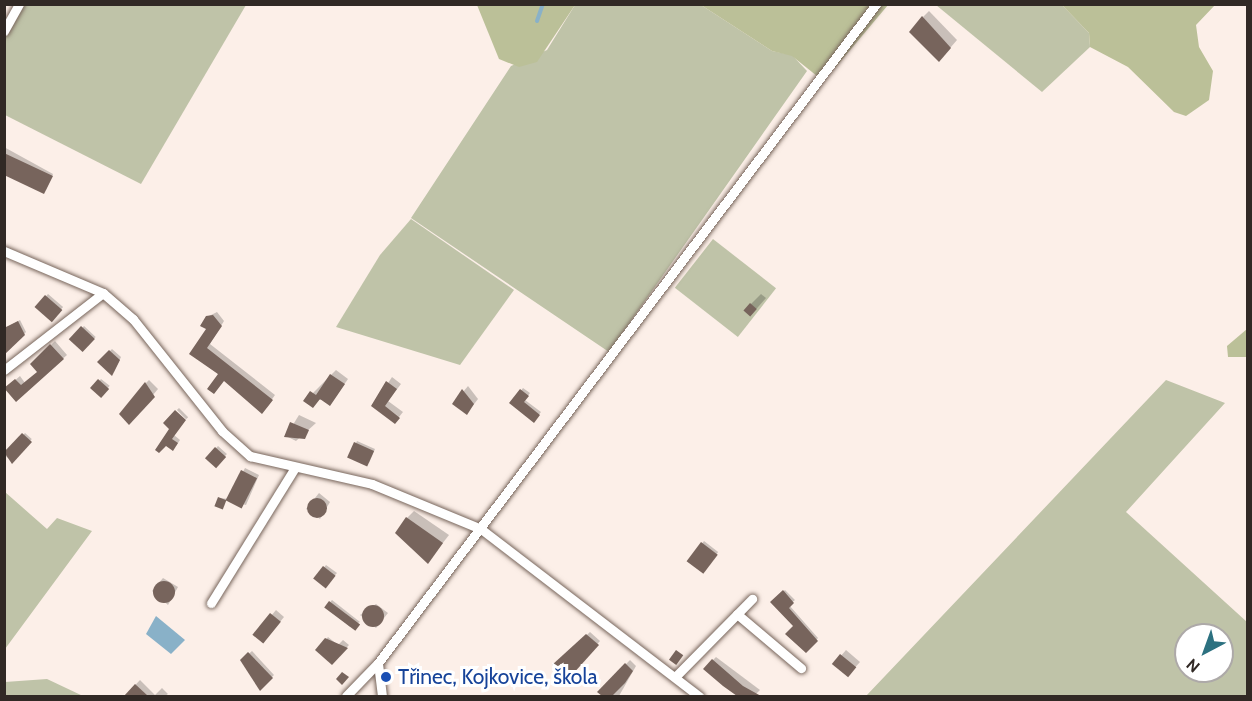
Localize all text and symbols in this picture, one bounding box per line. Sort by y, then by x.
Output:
north arrow [1174,623,1234,683]
text: N [1183,655,1204,676]
place label: Třinec, Kojkovice, škola [398,664,597,690]
marker: Třinec, Kojkovice, škola [379,670,393,684]

